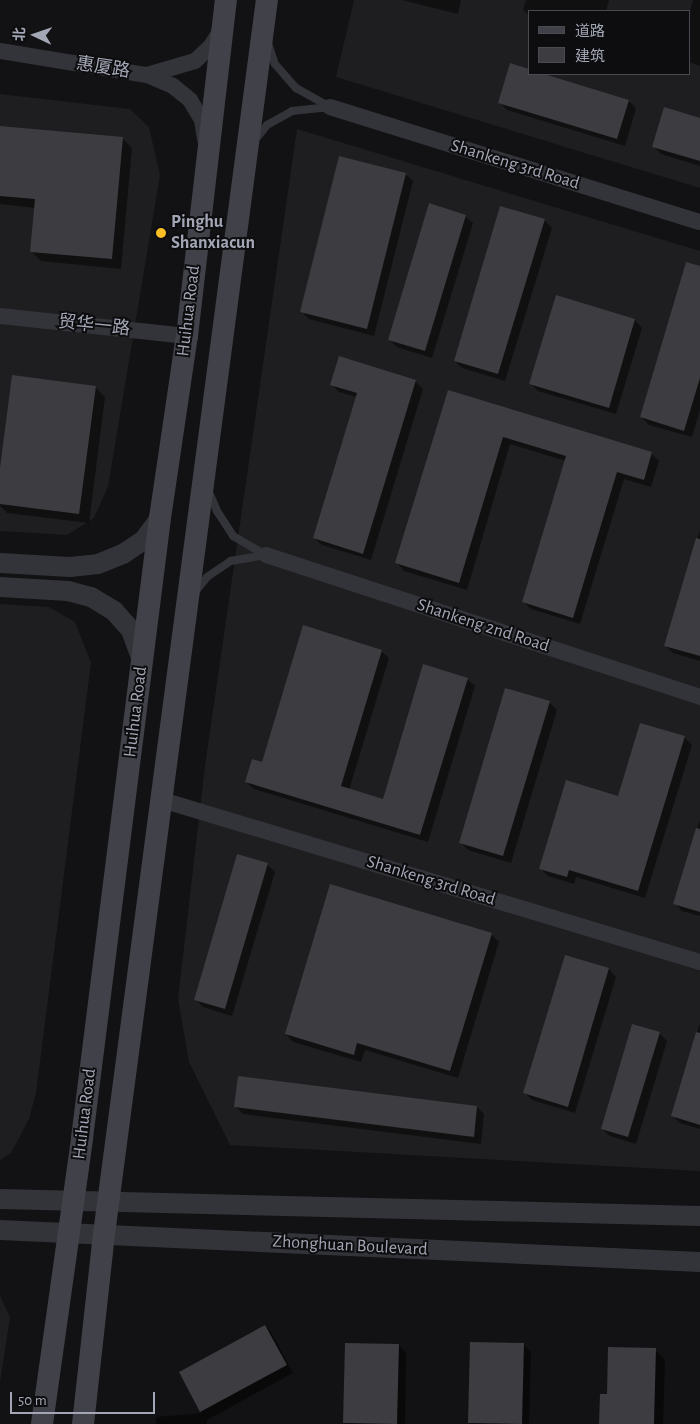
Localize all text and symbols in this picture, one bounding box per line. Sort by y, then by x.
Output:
north arrow [10,10,60,60]
legend [528,10,690,75]
text: 道路 [575,24,605,39]
text: 北 [13,27,27,42]
text: 建筑 [575,49,605,64]
street label: 惠厦路 [75,53,131,83]
street label: Shankeng 3rd Road [448,135,582,195]
place label: Pinghu Shanxiacun [171,212,255,254]
marker: Pinghu Shanxiacun [155,227,167,239]
street label: Huihua Road [173,264,205,358]
street label: 贸华一路 [57,311,131,341]
street label: Shankeng 2nd Road [414,594,552,658]
street label: Huihua Road [120,665,152,759]
street label: Shankeng 3rd Road [364,851,498,911]
street label: Huihua Road [69,1067,101,1161]
street label: Zhonghuan Boulevard [272,1231,428,1261]
scale bar [12,1382,158,1414]
text: 50 m [18,1393,47,1408]

